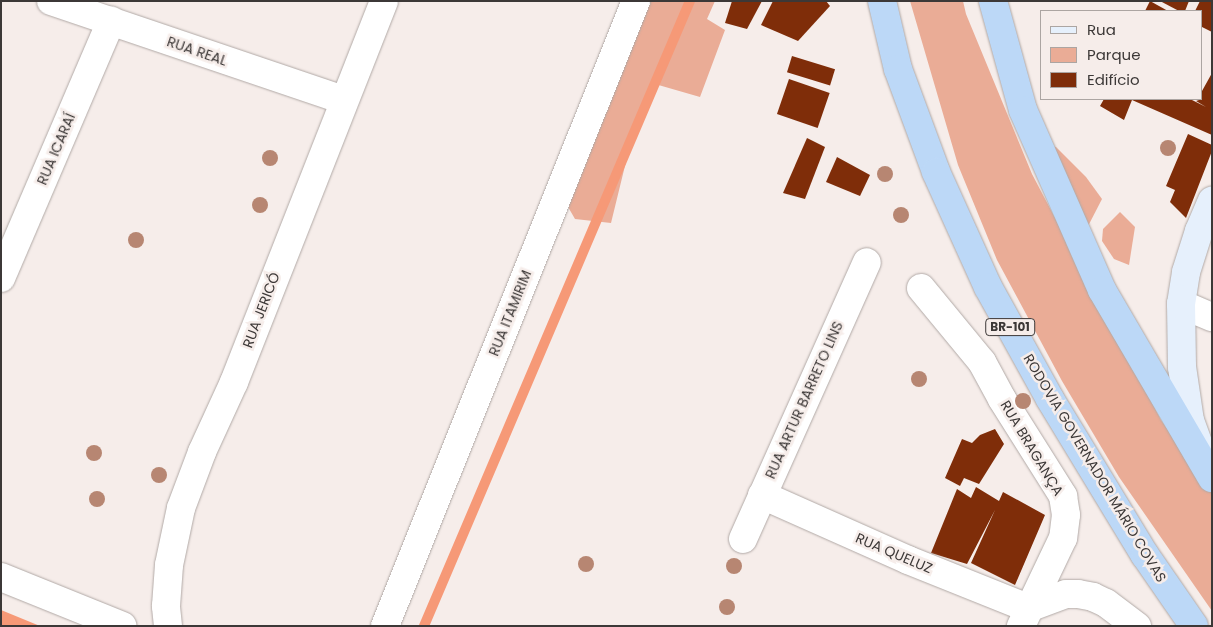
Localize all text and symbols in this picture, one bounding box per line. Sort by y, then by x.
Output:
legend [1040,10,1203,100]
text: Rua [1087,19,1116,40]
street label: RUA REAL [165,33,229,69]
text: Parque [1087,44,1140,65]
text: Edifício [1087,69,1140,90]
street label: RUA ICARAÍ [33,111,79,187]
street label: RUA ITAMIRIM [485,268,535,358]
street label: RUA JERICÓ [239,270,283,350]
road number: BR-101 [985,318,1035,337]
street label: RUA ARTUR BARRETO LINS [762,319,846,481]
street label: RODOVIA GOVERNADOR MÁRIO COVAS [1020,351,1170,585]
street label: RUA BRAGANÇA [997,397,1067,499]
street label: RUA QUELUZ [853,529,935,577]

